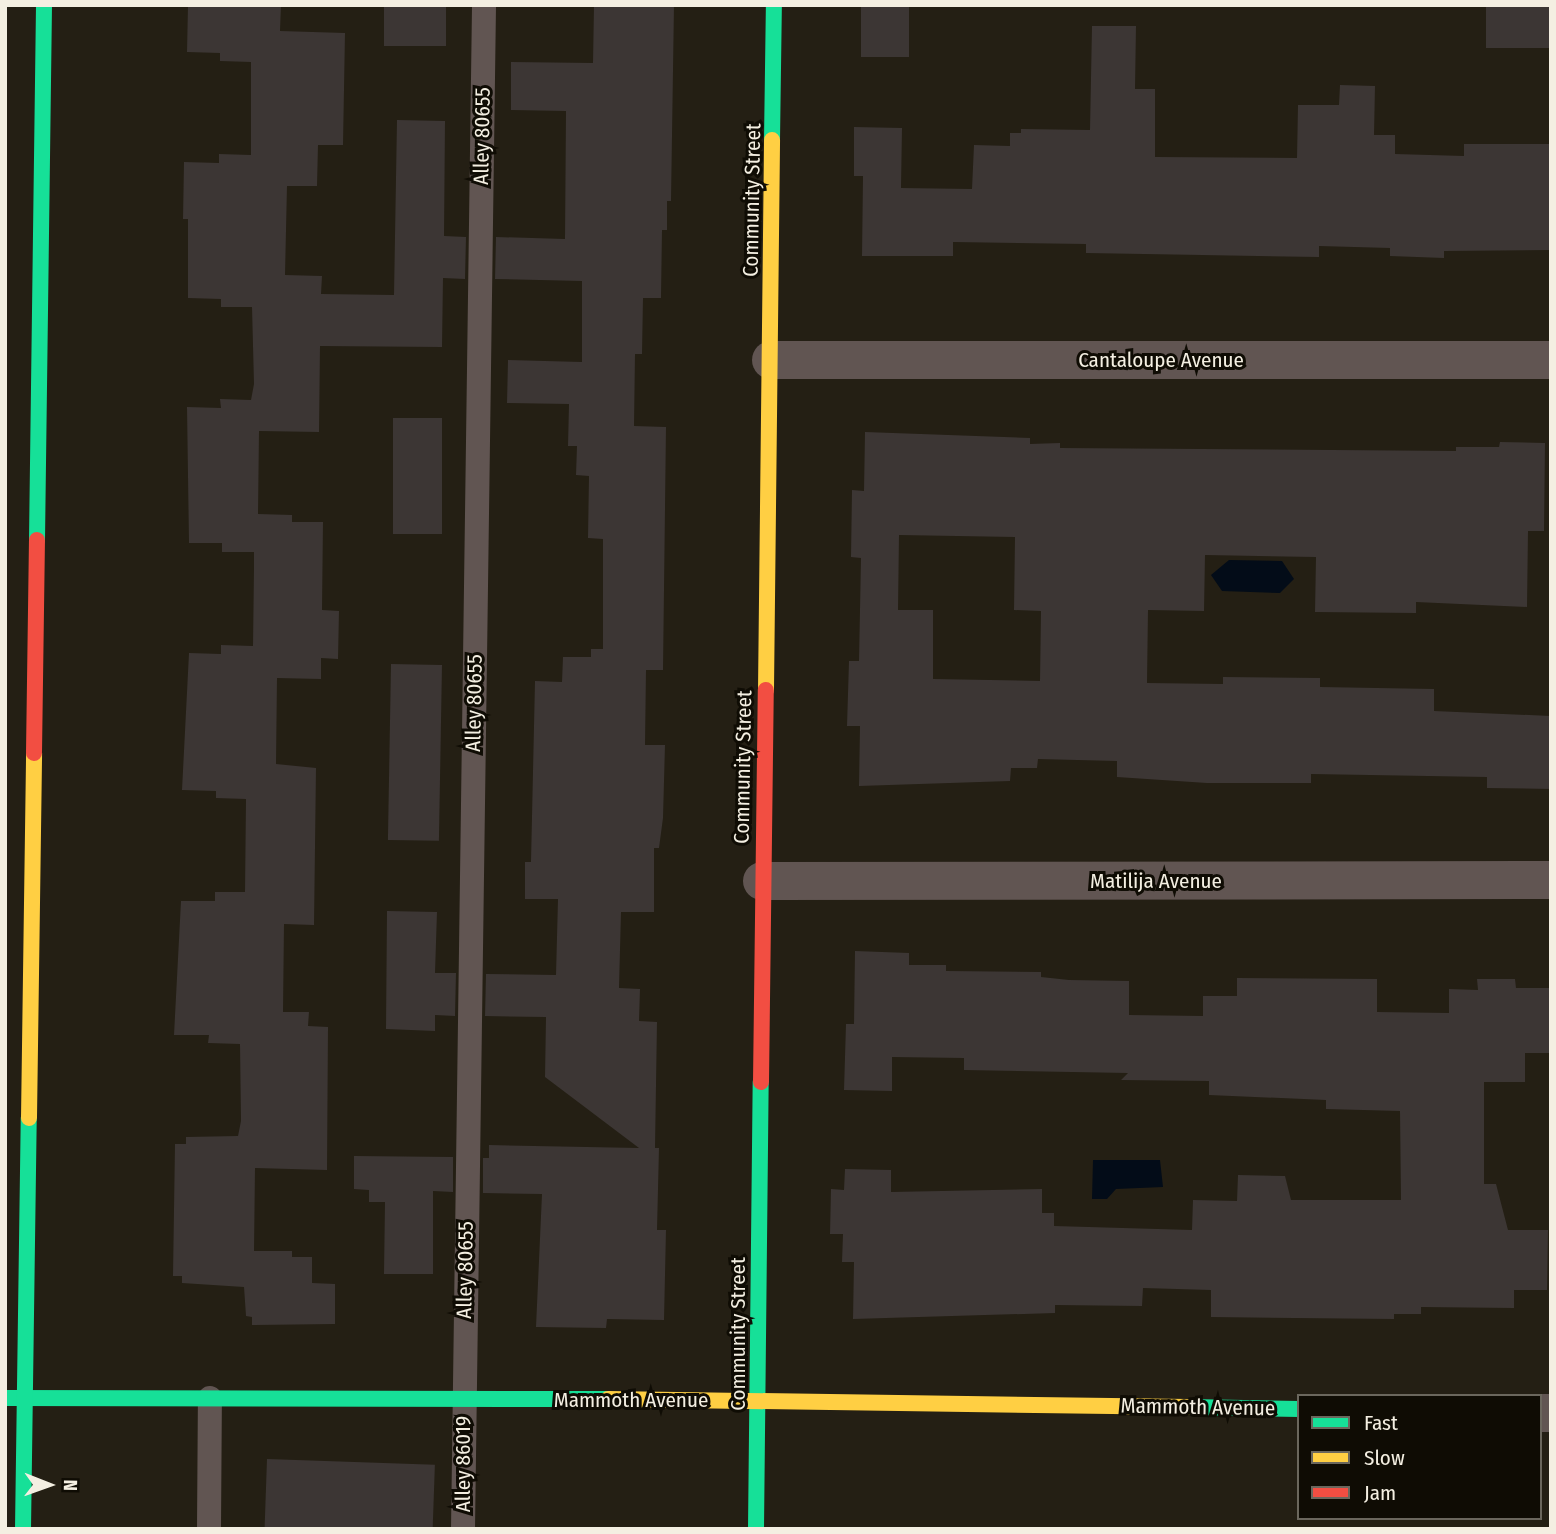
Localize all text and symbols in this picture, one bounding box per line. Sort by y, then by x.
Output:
street label: Alley 80655 [469,87,495,185]
street label: Community Street [738,123,766,277]
street label: Cantaloupe Avenue [1078,347,1244,373]
street label: Alley 80655 [461,654,487,752]
street label: Community Street [729,690,757,844]
street label: Matilija Avenue [1090,868,1222,894]
street label: Alley 80655 [452,1221,478,1319]
street label: Community Street [725,1257,751,1411]
street label: Mammoth Avenue [554,1387,708,1413]
street label: Mammoth Avenue [1121,1393,1275,1421]
legend [1297,1394,1542,1520]
text: Fast [1364,1410,1398,1436]
street label: Alley 86019 [450,1416,476,1512]
text: Slow [1364,1445,1405,1471]
north arrow [14,1450,84,1520]
text: N [59,1479,82,1491]
text: Jam [1364,1480,1396,1506]

